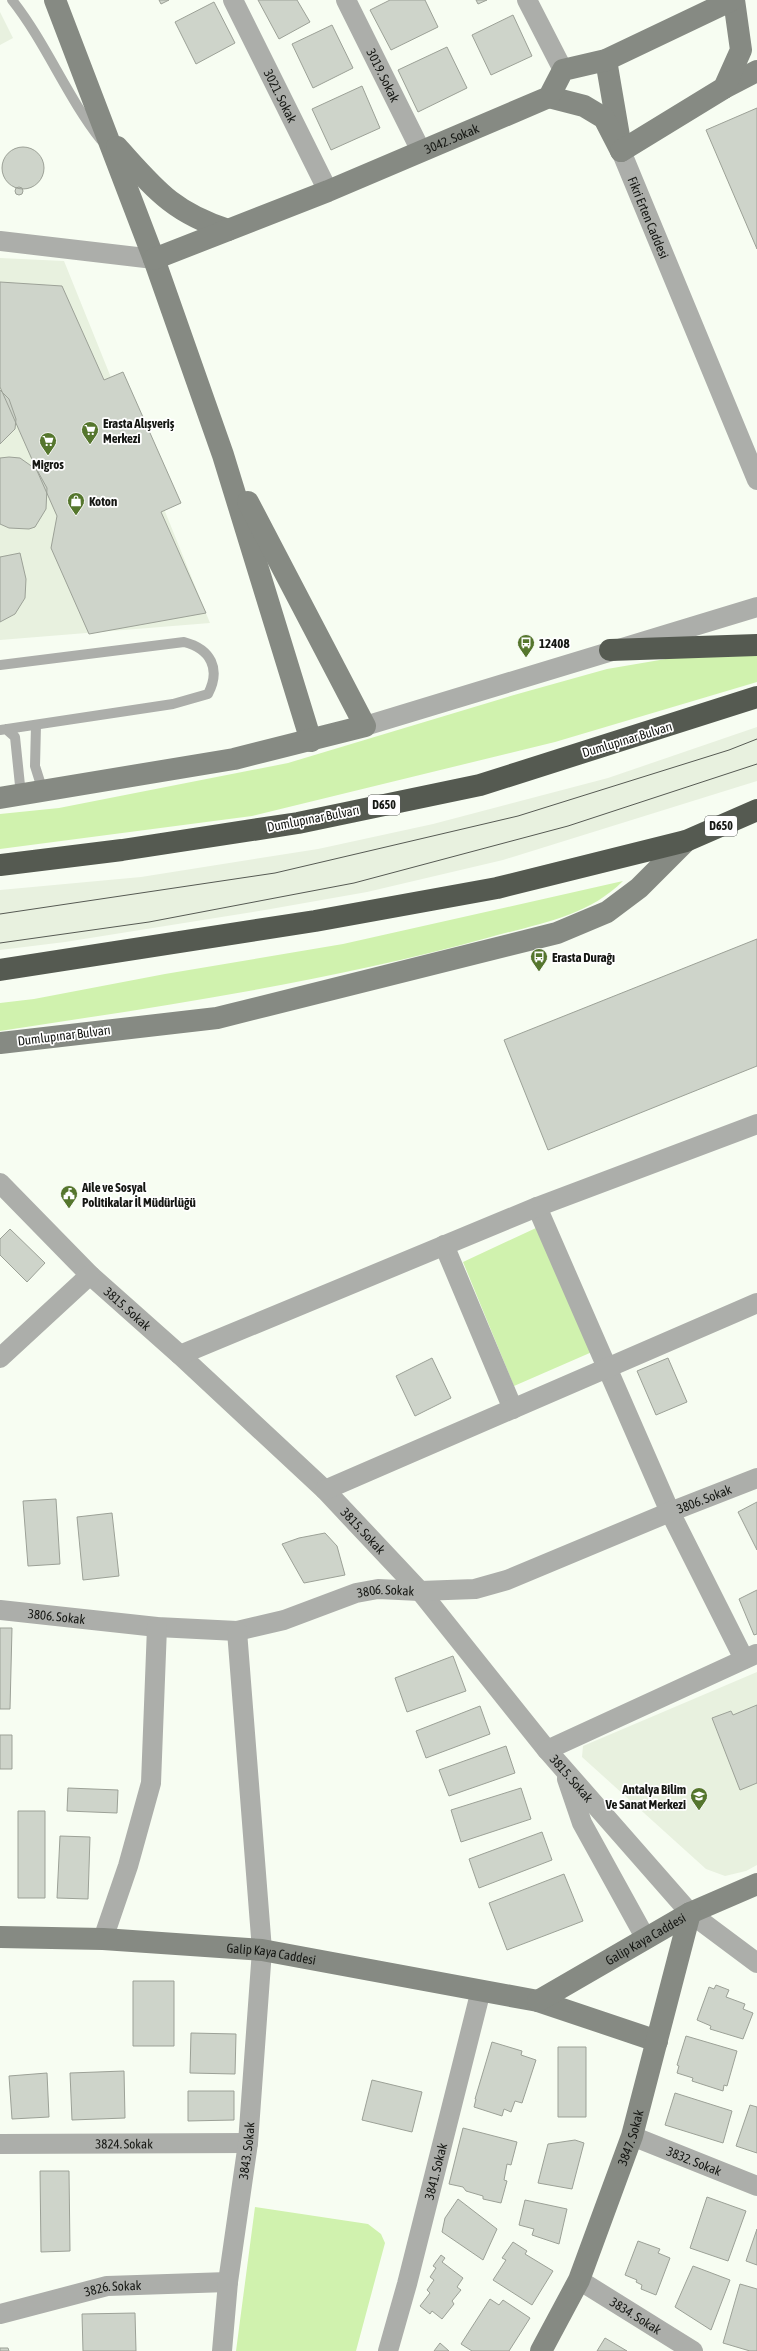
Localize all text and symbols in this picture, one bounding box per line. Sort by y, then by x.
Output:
street label: 3019. Sokak [363,46,403,105]
street label: 3021. Sokak [261,67,300,125]
street label: 3042. Sokak [422,121,481,157]
street label: Fikri Erten Caddesi [624,175,672,261]
place label: Erasta Alışveriş Merkezi [103,416,175,446]
supermarket icon: Erasta Alışveriş Merkezi [80,420,100,445]
supermarket icon: Migros [38,431,58,456]
place label: Migros [32,457,64,472]
shop icon: Koton [66,491,86,516]
place label: Koton [89,494,117,509]
bus stop icon: 12408 [516,633,536,658]
place label: 12408 [539,636,570,651]
street label: Dumlupınar Bulvarı [580,719,674,760]
road number: D650 [368,795,400,815]
street label: Dumlupınar Bulvarı [266,802,360,835]
road number: D650 [705,816,737,836]
bus stop icon: Erasta Duraĝı [529,947,549,972]
place label: Erasta Duraĝı [552,950,615,965]
street label: Dumlupınar Bulvarı [17,1022,111,1049]
place label: Aile ve Sosyal Politikalar İl Müdürlüğü [81,1180,196,1210]
public building icon: Aile ve Sosyal Politikalar İl Müdürlüğü [59,1184,79,1209]
street label: 3815. Sokak [101,1284,154,1334]
street label: 3806. Sokak [675,1482,734,1517]
street label: 3815. Sokak [338,1505,388,1557]
street label: 3806. Sokak [356,1582,415,1601]
street label: 3806. Sokak [27,1606,86,1627]
street label: 3815. Sokak [547,1752,596,1805]
place label: Antalya Bilim Ve Sanat Merkezi [604,1782,686,1812]
school or university icon: Antalya Bilim Ve Sanat Merkezi [689,1786,709,1811]
street label: Galip Kaya Caddesi [603,1910,688,1968]
street label: Galip Kaya Caddesi [226,1941,317,1968]
street label: 3847. Sokak [615,2108,647,2168]
street label: 3843. Sokak [236,2121,258,2180]
street label: 3824. Sokak [95,2136,153,2152]
street label: 3841. Sokak [422,2141,450,2201]
street label: 3832. Sokak [664,2144,724,2179]
street label: 3826. Sokak [83,2278,142,2300]
street label: 3834. Sokak [607,2294,664,2338]

